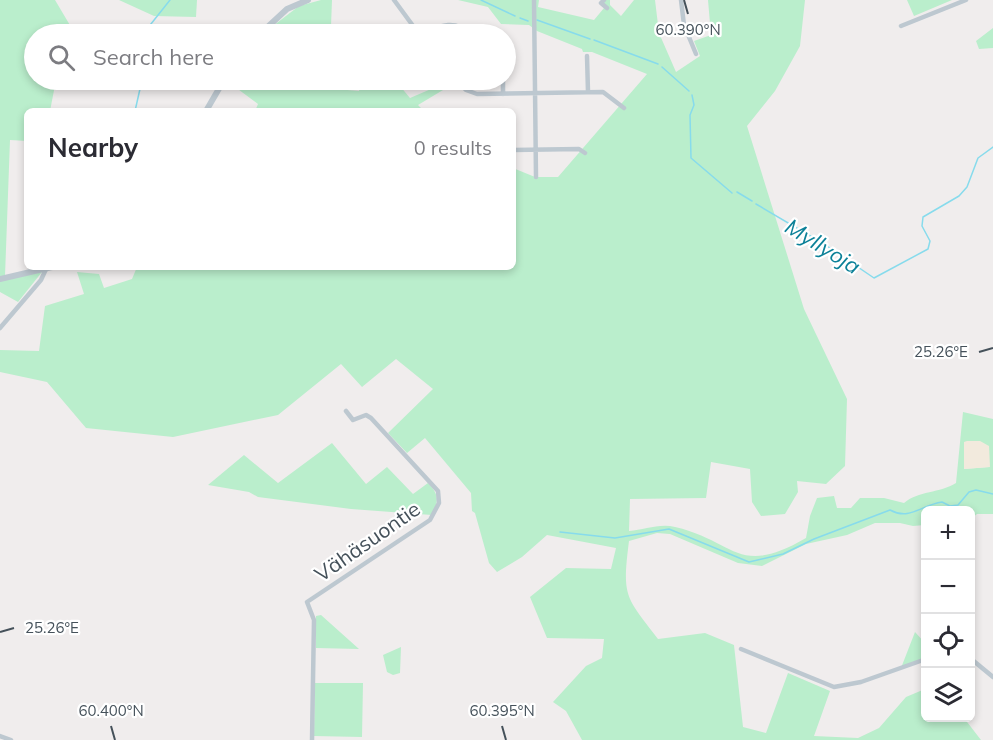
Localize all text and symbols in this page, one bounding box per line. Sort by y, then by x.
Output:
text: 60.390°N [655,20,721,39]
search box [24,24,516,90]
icon: search [45,41,78,74]
text: Search here [93,43,214,71]
text: Nearby [48,131,138,164]
text: 0 results [414,135,492,160]
water label: Myllyoja [780,212,866,280]
text: 25.26°E [914,342,968,361]
street label: Vähäsuontie [309,495,425,587]
map controls [921,506,975,722]
button: + [921,506,975,560]
button: − [921,560,975,614]
button: locate [921,614,975,668]
text: 25.26°E [25,618,79,637]
button: layers [921,668,975,722]
text: 60.400°N [78,701,144,720]
text: 60.395°N [469,701,535,720]

